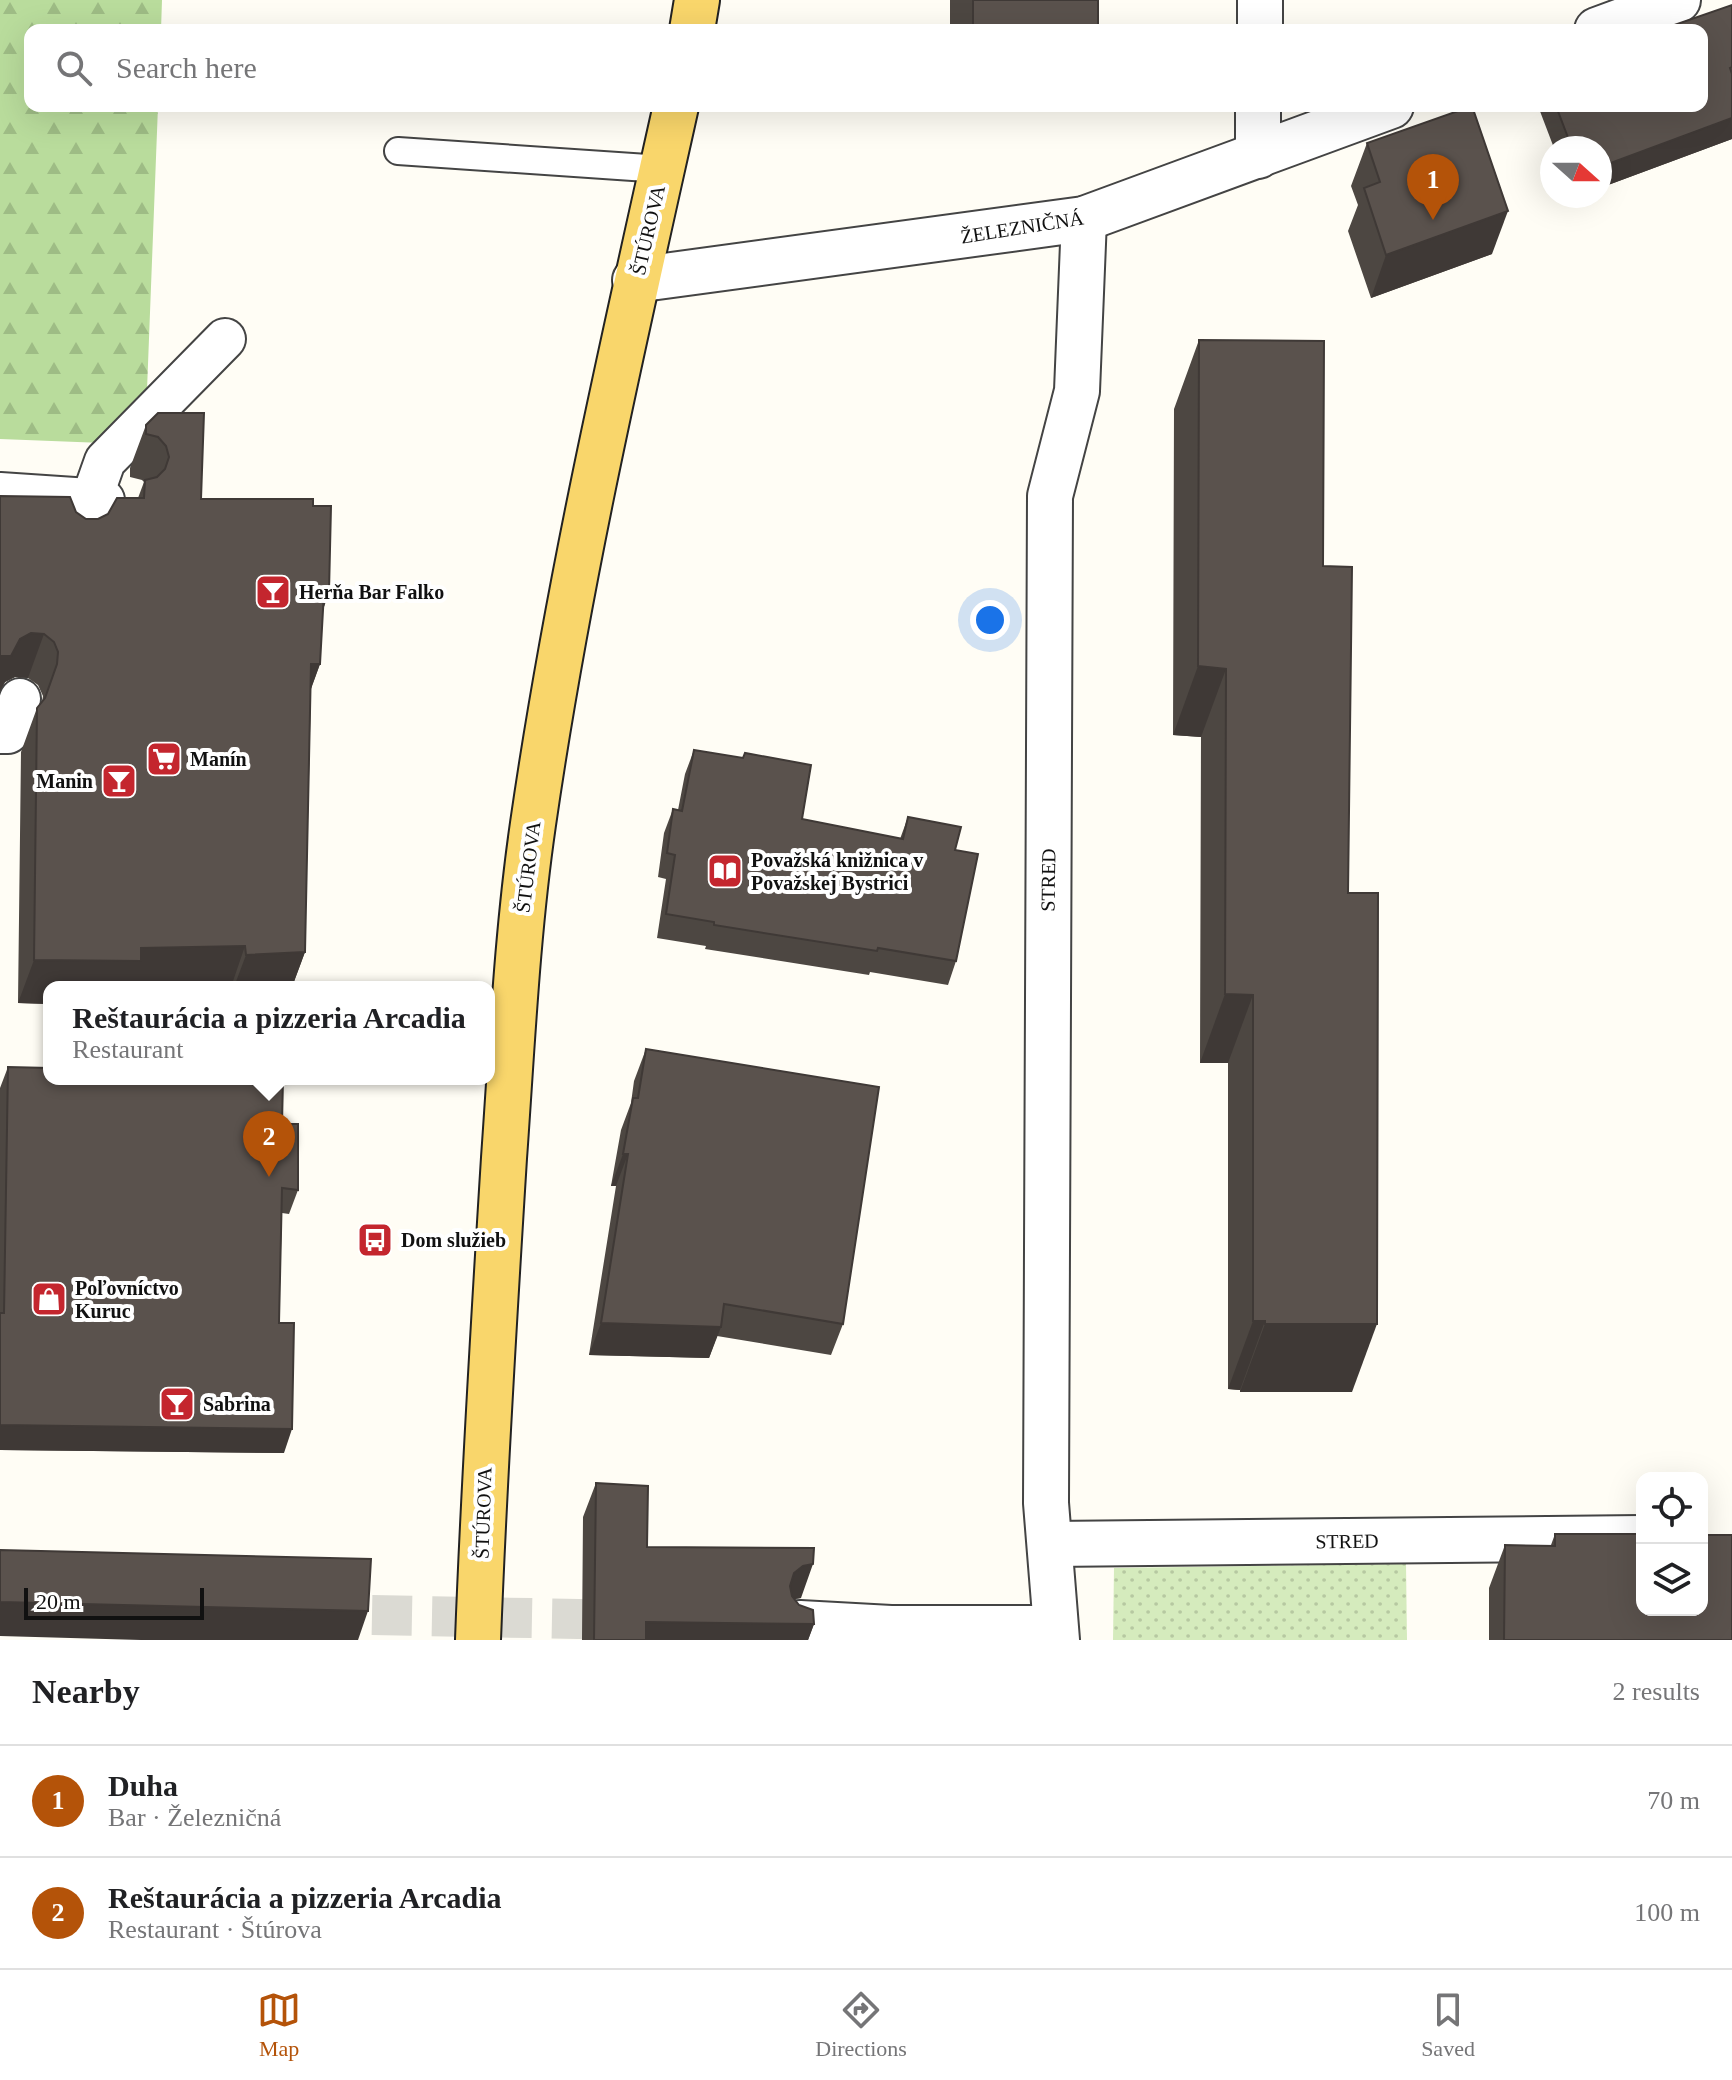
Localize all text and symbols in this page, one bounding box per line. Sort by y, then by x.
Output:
search box [24,24,1708,112]
icon: search [52,46,96,90]
text: Search here [116,51,257,84]
north arrow [1540,136,1612,208]
pin: 1 [1407,154,1459,220]
street label: ŠTÚROVA [626,182,669,277]
street label: ŽELEZNIČNÁ [959,205,1086,248]
bar icon: Herňa Bar Falko [254,573,292,611]
place label: Herňa Bar Falko [299,581,444,603]
your location [970,600,1010,640]
supermarket icon: Manín [145,740,183,778]
place label: Manín [190,748,247,770]
bar icon: Manin [100,762,138,800]
place label: Manin [36,770,93,792]
street label: ŠTÚROVA [510,819,545,914]
street label: STRED [1036,848,1060,912]
place label: Považská knižnica v Považskej Bystrici [751,849,923,895]
library icon: Považská knižnica v Považskej Bystrici [706,852,744,890]
popup [43,981,495,1085]
text: Reštaurácia a pizzeria Arcadia [72,1001,466,1034]
text: Restaurant [72,1035,183,1064]
pin: 2 [243,1111,295,1177]
bus stop icon: Dom služieb [356,1221,394,1259]
place label: Dom služieb [401,1229,506,1251]
place label: Poľovníctvo Kuruc [75,1277,179,1322]
shop icon: Poľovníctvo Kuruc [30,1280,68,1318]
bar icon: Sabrina [158,1385,196,1423]
place label: Sabrina [203,1393,271,1415]
street label: ŠTÚROVA [469,1466,496,1559]
map controls [1636,1472,1708,1616]
button: locate [1636,1472,1708,1544]
street label: STRED [1315,1529,1379,1553]
button: layers [1636,1544,1708,1616]
scale bar [24,1584,204,1620]
text: 20 m [36,1589,81,1614]
text: Nearby [32,1673,140,1710]
text: 2 results [1613,1677,1700,1706]
text: Duha [108,1769,178,1802]
text: 1 [52,1786,65,1815]
text: 70 m [1647,1786,1700,1815]
text: Bar · Železničná [108,1803,281,1832]
text: Reštaurácia a pizzeria Arcadia [108,1881,502,1914]
text: 2 [52,1898,65,1927]
text: 100 m [1634,1898,1700,1927]
text: Restaurant · Štúrova [108,1915,322,1944]
tab: Map [257,1988,301,2062]
tab: Directions [815,1988,907,2062]
tab: Saved [1421,1988,1475,2062]

